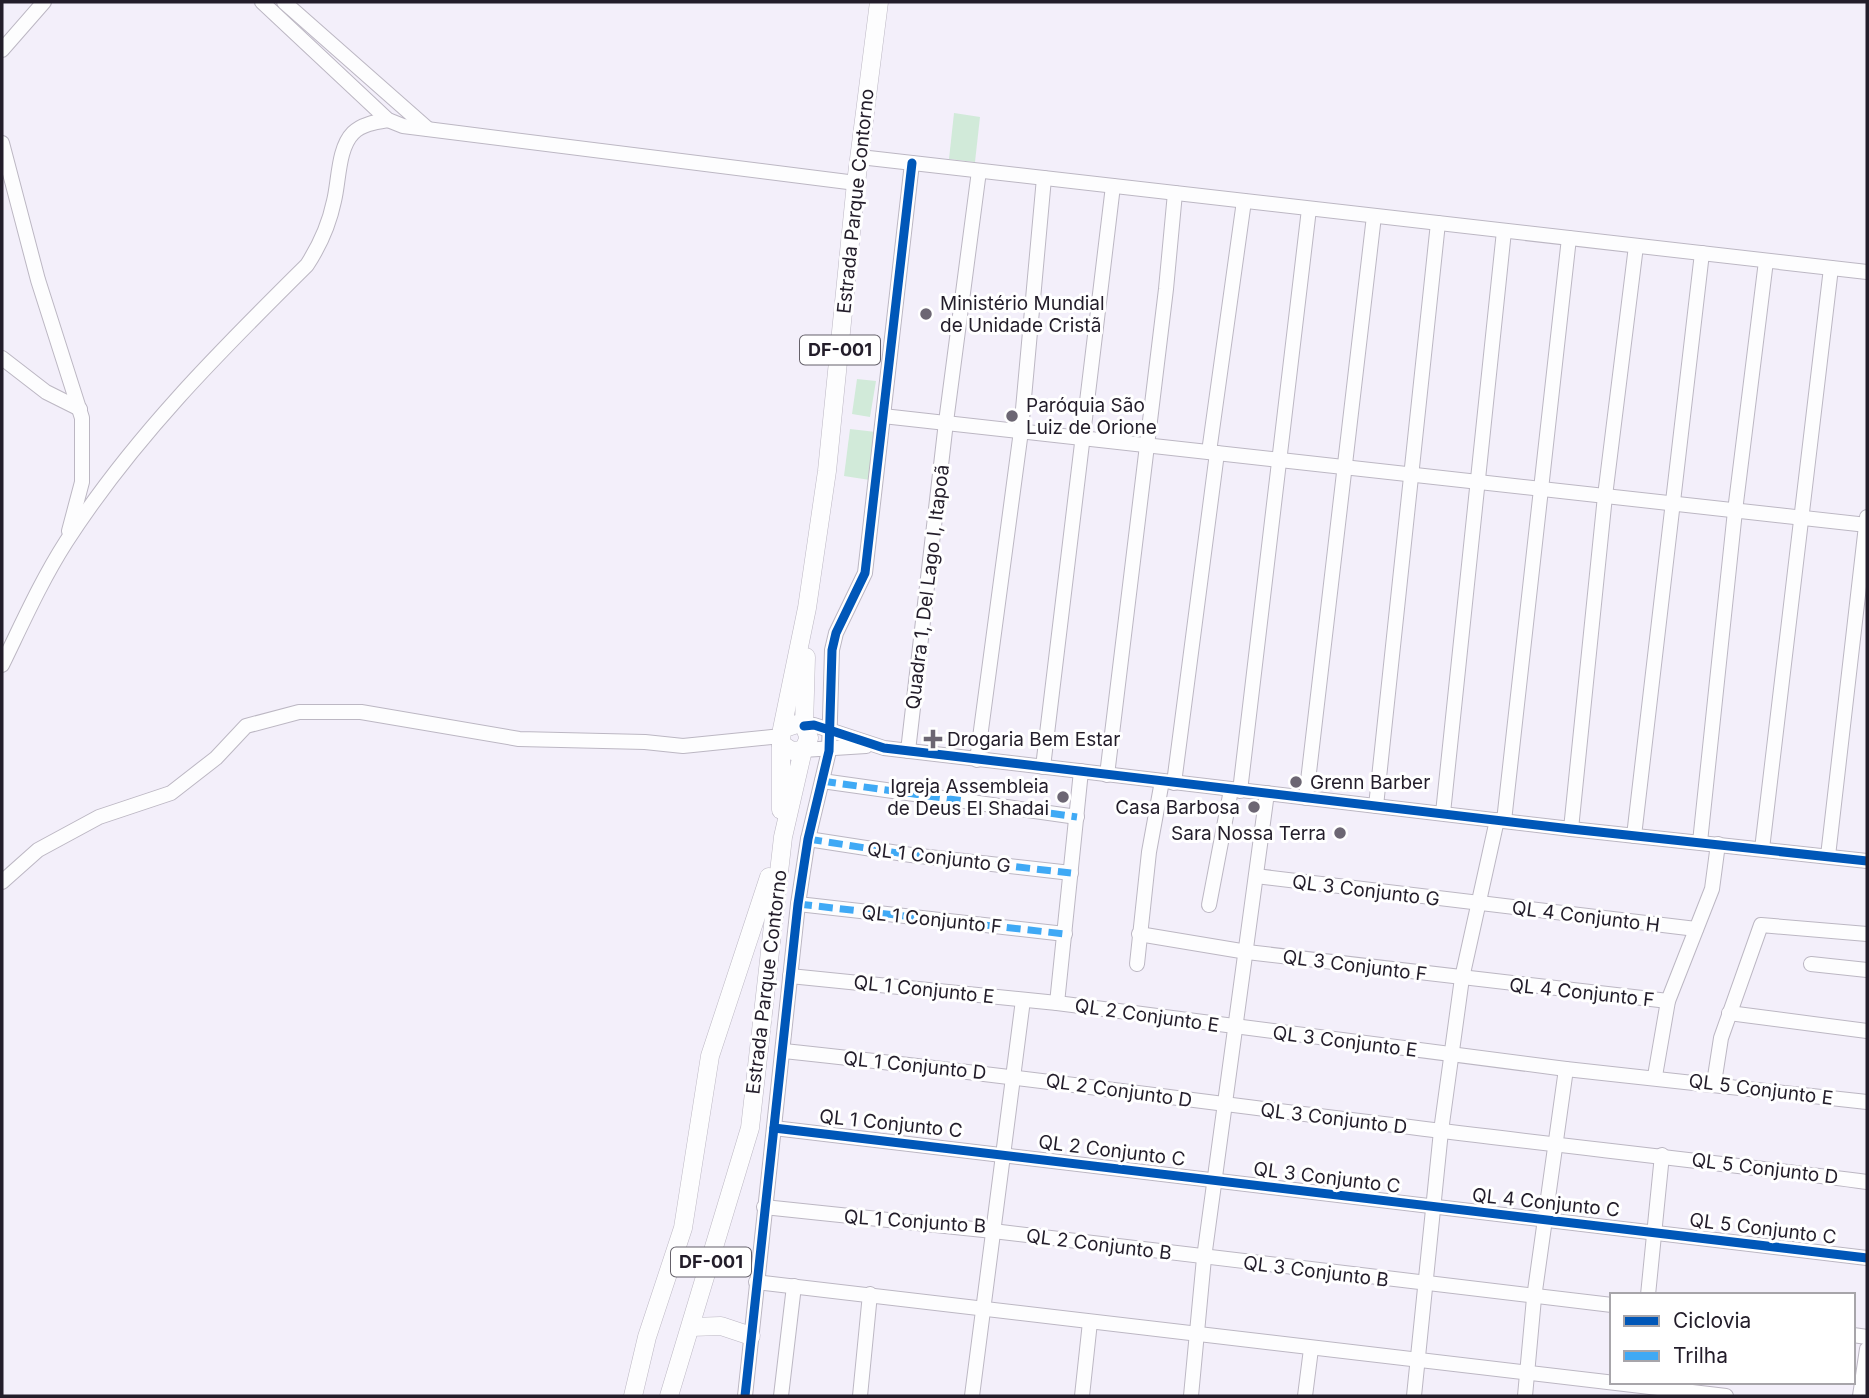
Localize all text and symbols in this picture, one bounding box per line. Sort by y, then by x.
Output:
street label: Estrada Parque Contorno [832,87,879,315]
place label: Ministério Mundial de Unidade Cristã [940,292,1105,337]
marker: Ministério Mundial de Unidade Cristã [918,306,934,322]
road number: DF-001 [800,336,880,364]
place label: Paróquia São Luiz de Orione [1026,394,1157,439]
marker: Paróquia São Luiz de Orione [1004,408,1020,424]
street label: Quadra 1, Del Lago I, Itapoã [901,463,954,711]
place label: Drogaria Bem Estar [947,728,1120,751]
marker: Drogaria Bem Estar [925,731,941,747]
place label: Grenn Barber [1310,771,1430,794]
marker: Grenn Barber [1288,774,1304,790]
place label: Igreja Assembleia de Deus El Shadai [887,775,1049,820]
marker: Igreja Assembleia de Deus El Shadai [1055,789,1071,805]
place label: Casa Barbosa [1115,796,1240,819]
marker: Casa Barbosa [1246,799,1262,815]
place label: Sara Nossa Terra [1171,822,1326,845]
marker: Sara Nossa Terra [1332,825,1348,841]
street label: QL 1 Conjunto G [866,837,1012,878]
street label: Estrada Parque Contorno [741,868,792,1096]
street label: QL 3 Conjunto G [1291,870,1441,911]
street label: QL 4 Conjunto H [1511,896,1661,937]
street label: QL 1 Conjunto F [861,901,1003,938]
street label: QL 3 Conjunto F [1281,945,1428,986]
street label: QL 1 Conjunto E [852,971,995,1008]
street label: QL 4 Conjunto F [1508,973,1656,1012]
street label: QL 2 Conjunto E [1073,994,1220,1037]
street label: QL 3 Conjunto E [1271,1021,1419,1062]
street label: QL 1 Conjunto D [842,1047,988,1084]
street label: QL 2 Conjunto D [1044,1069,1194,1112]
street label: QL 5 Conjunto E [1687,1069,1834,1110]
street label: QL 3 Conjunto D [1259,1098,1409,1139]
street label: QL 1 Conjunto C [818,1105,964,1142]
street label: QL 2 Conjunto C [1037,1130,1187,1171]
street label: QL 5 Conjunto D [1690,1148,1840,1189]
street label: QL 3 Conjunto C [1252,1157,1402,1198]
street label: QL 4 Conjunto C [1471,1183,1621,1222]
street label: QL 1 Conjunto B [843,1205,987,1238]
street label: QL 5 Conjunto C [1688,1208,1838,1249]
street label: QL 2 Conjunto B [1025,1224,1173,1265]
road number: DF-001 [671,1247,751,1276]
street label: QL 3 Conjunto B [1242,1251,1390,1292]
legend [1610,1293,1855,1384]
text: Ciclovia [1673,1308,1751,1333]
text: Trilha [1673,1343,1728,1368]

